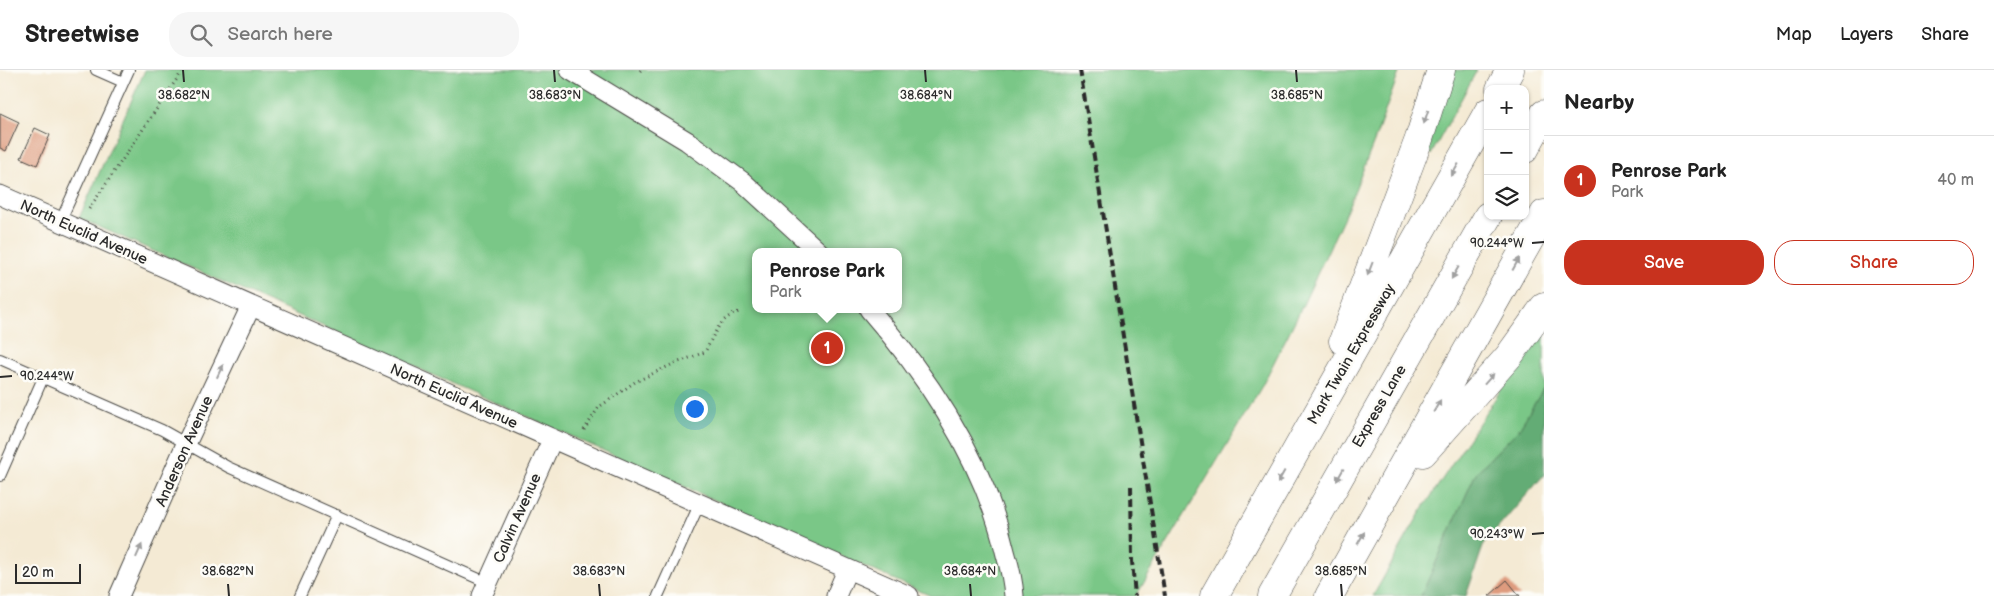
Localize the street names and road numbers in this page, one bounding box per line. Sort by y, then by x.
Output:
street label: North Euclid Avenue [17,196,151,269]
street label: Mark Twain Expressway [1303,280,1400,428]
street label: North Euclid Avenue [387,360,521,433]
street label: Express Lane [1348,361,1411,451]
street label: Anderson Avenue [152,393,217,510]
street label: Calvin Avenue [489,470,546,566]

